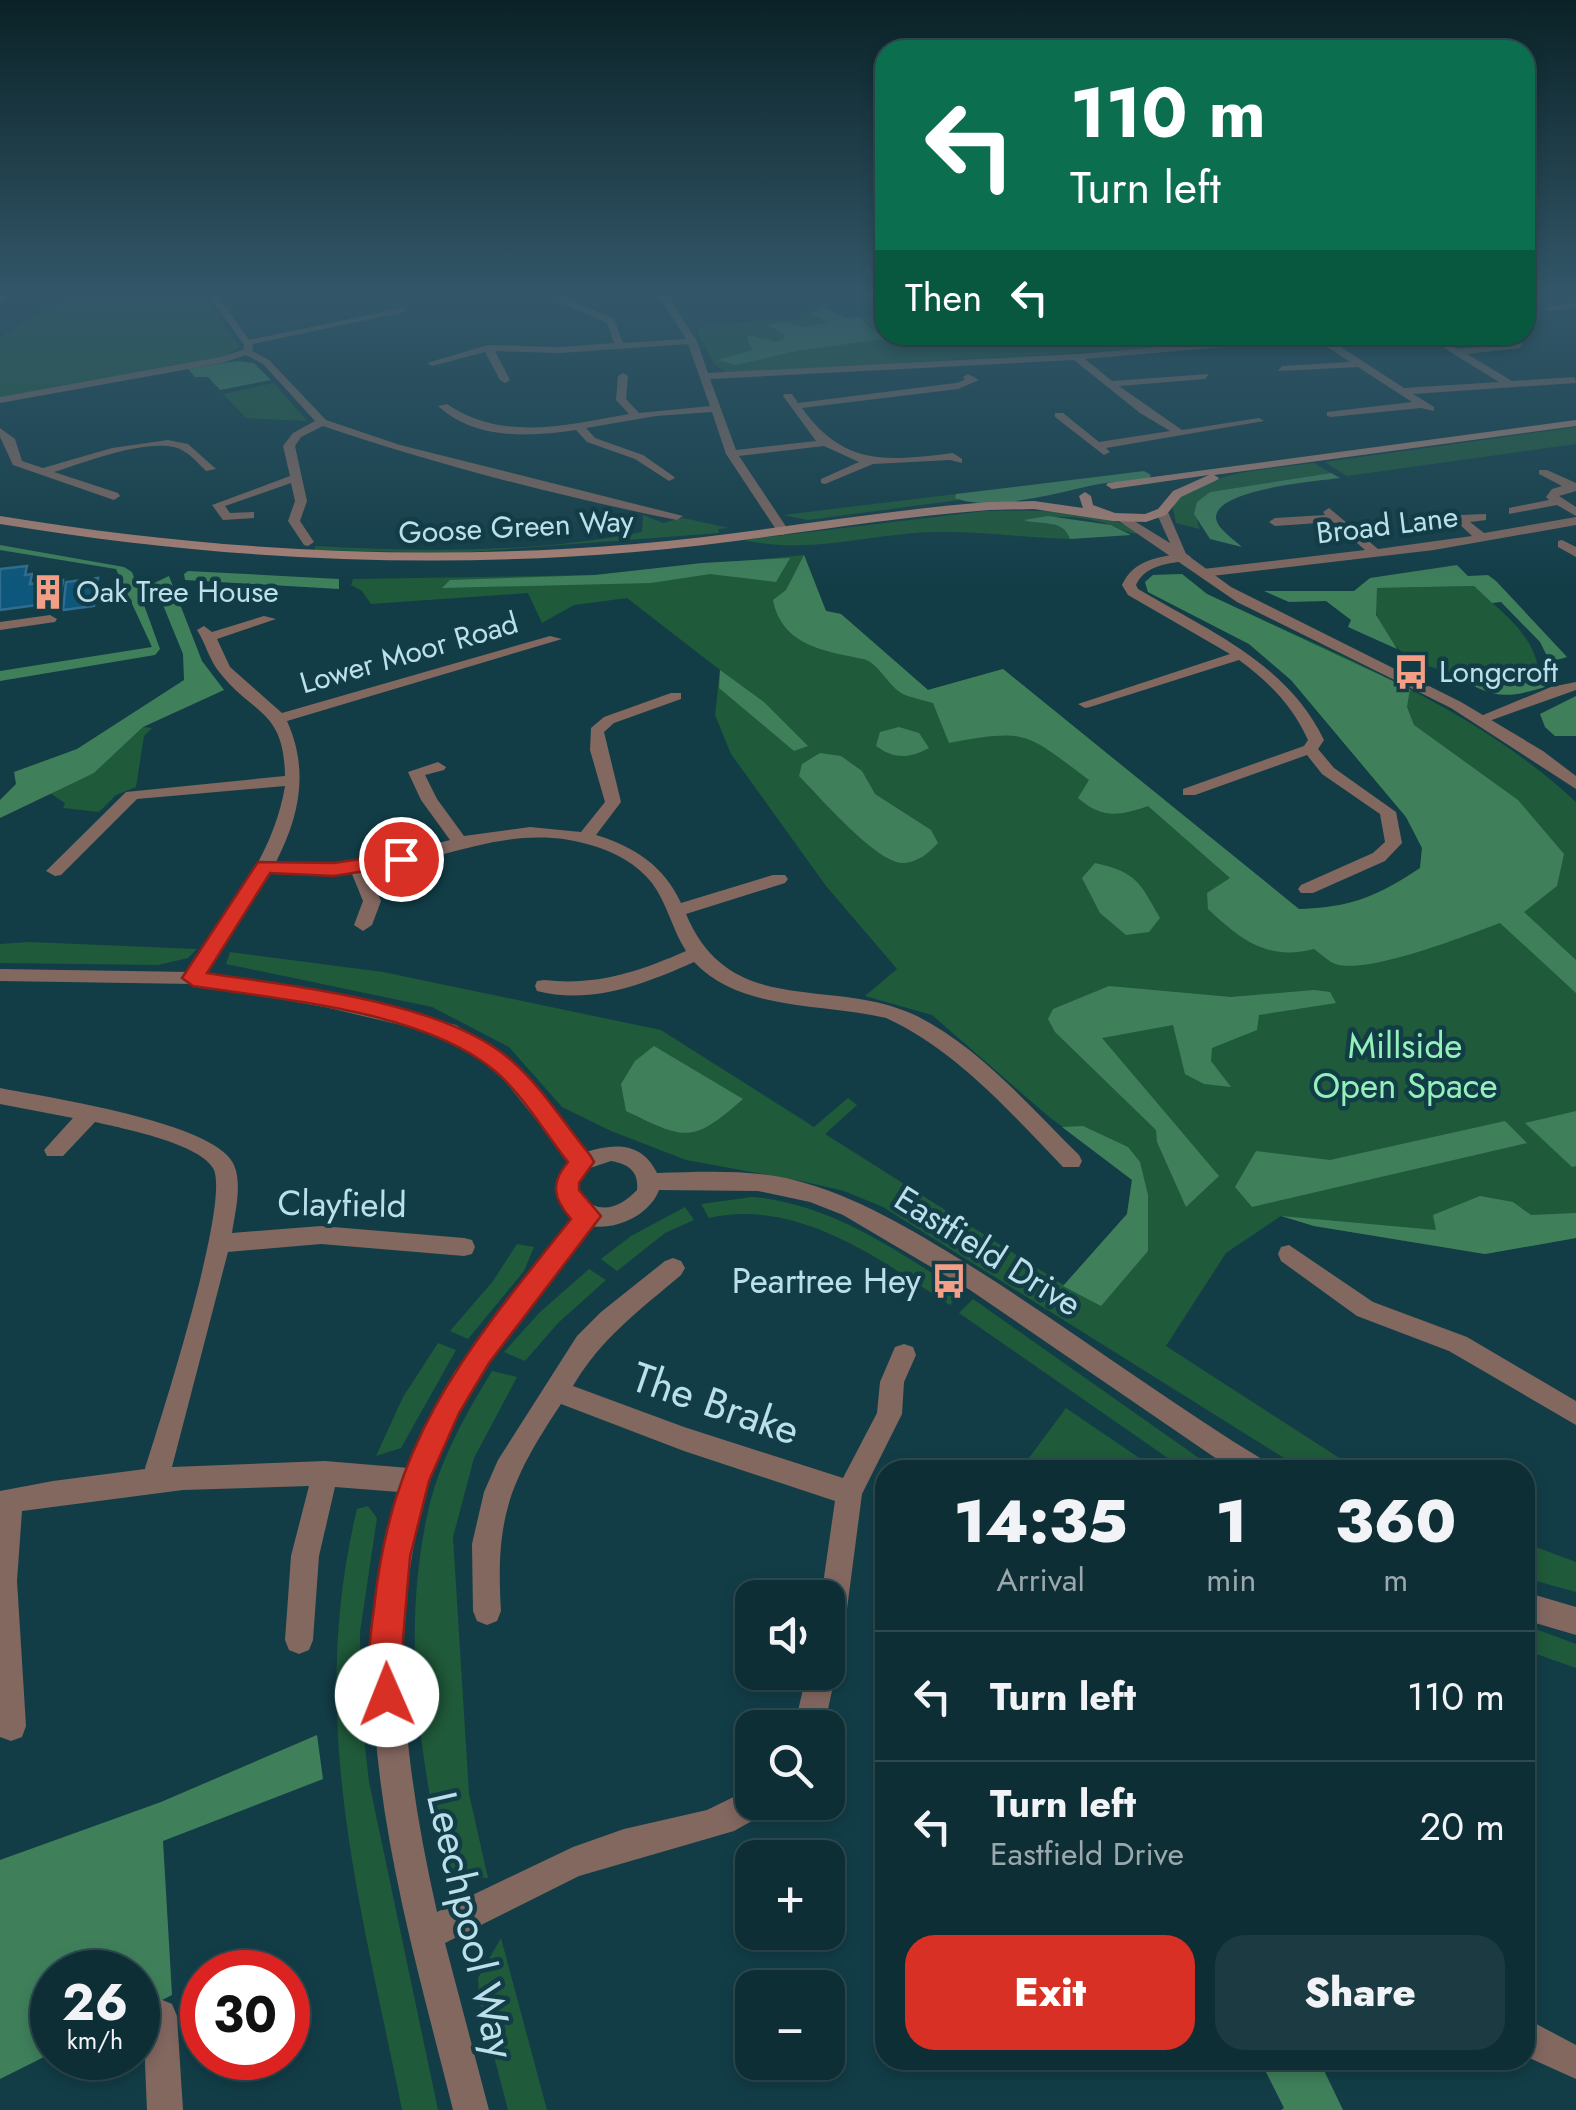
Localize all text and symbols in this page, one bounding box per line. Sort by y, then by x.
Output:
text: 110 m [1070,62,1266,163]
icon: left [905,80,1035,210]
text: Turn left [1070,155,1221,220]
text: Then [905,270,982,325]
icon: left [1002,270,1057,325]
street label: Broad Lane [1314,494,1460,555]
street label: Goose Green Way [397,499,635,554]
place label: Oak Tree House [76,570,279,613]
building icon: Oak Tree House [29,573,67,611]
street label: Lower Moor Road [295,601,523,704]
place label: Longcroft [1439,650,1559,693]
bus stop icon: Longcroft [1392,653,1430,691]
pin [359,817,444,902]
icon: arrive [374,832,429,887]
park label: Millside Open Space [1312,1021,1498,1111]
street label: Eastfield Drive [885,1174,1091,1328]
street label: Clayfield [277,1178,407,1230]
place label: Peartree Hey [732,1256,922,1306]
bus stop icon: Peartree Hey [930,1262,968,1300]
street label: The Brake [624,1346,808,1461]
text: 14:35 [954,1478,1128,1565]
text: 1 [1216,1478,1247,1565]
text: 360 [1335,1478,1456,1565]
text: Arrival [997,1557,1085,1603]
text: min [1206,1557,1256,1603]
text: m [1383,1557,1408,1603]
map controls [735,1580,845,2080]
button: sound [735,1580,845,1690]
position arrow [335,1643,439,1747]
icon: left [905,1669,960,1724]
text: Turn left [990,1669,1136,1724]
text: 110 m [1407,1669,1505,1724]
button: search [735,1710,845,1820]
text: Turn left [990,1776,1136,1831]
street label: Leechpool Way [411,1786,532,2065]
icon: left [905,1799,960,1854]
text: 20 m [1420,1799,1505,1854]
text: Eastfield Drive [990,1831,1184,1877]
button: + [735,1840,845,1950]
button: Exit [905,1935,1195,2050]
button: Share [1215,1935,1505,2050]
speed limit sign: 30 [180,1950,310,2080]
text: 26 [62,1966,128,2039]
button: − [735,1970,845,2080]
text: km/h [67,2022,123,2058]

